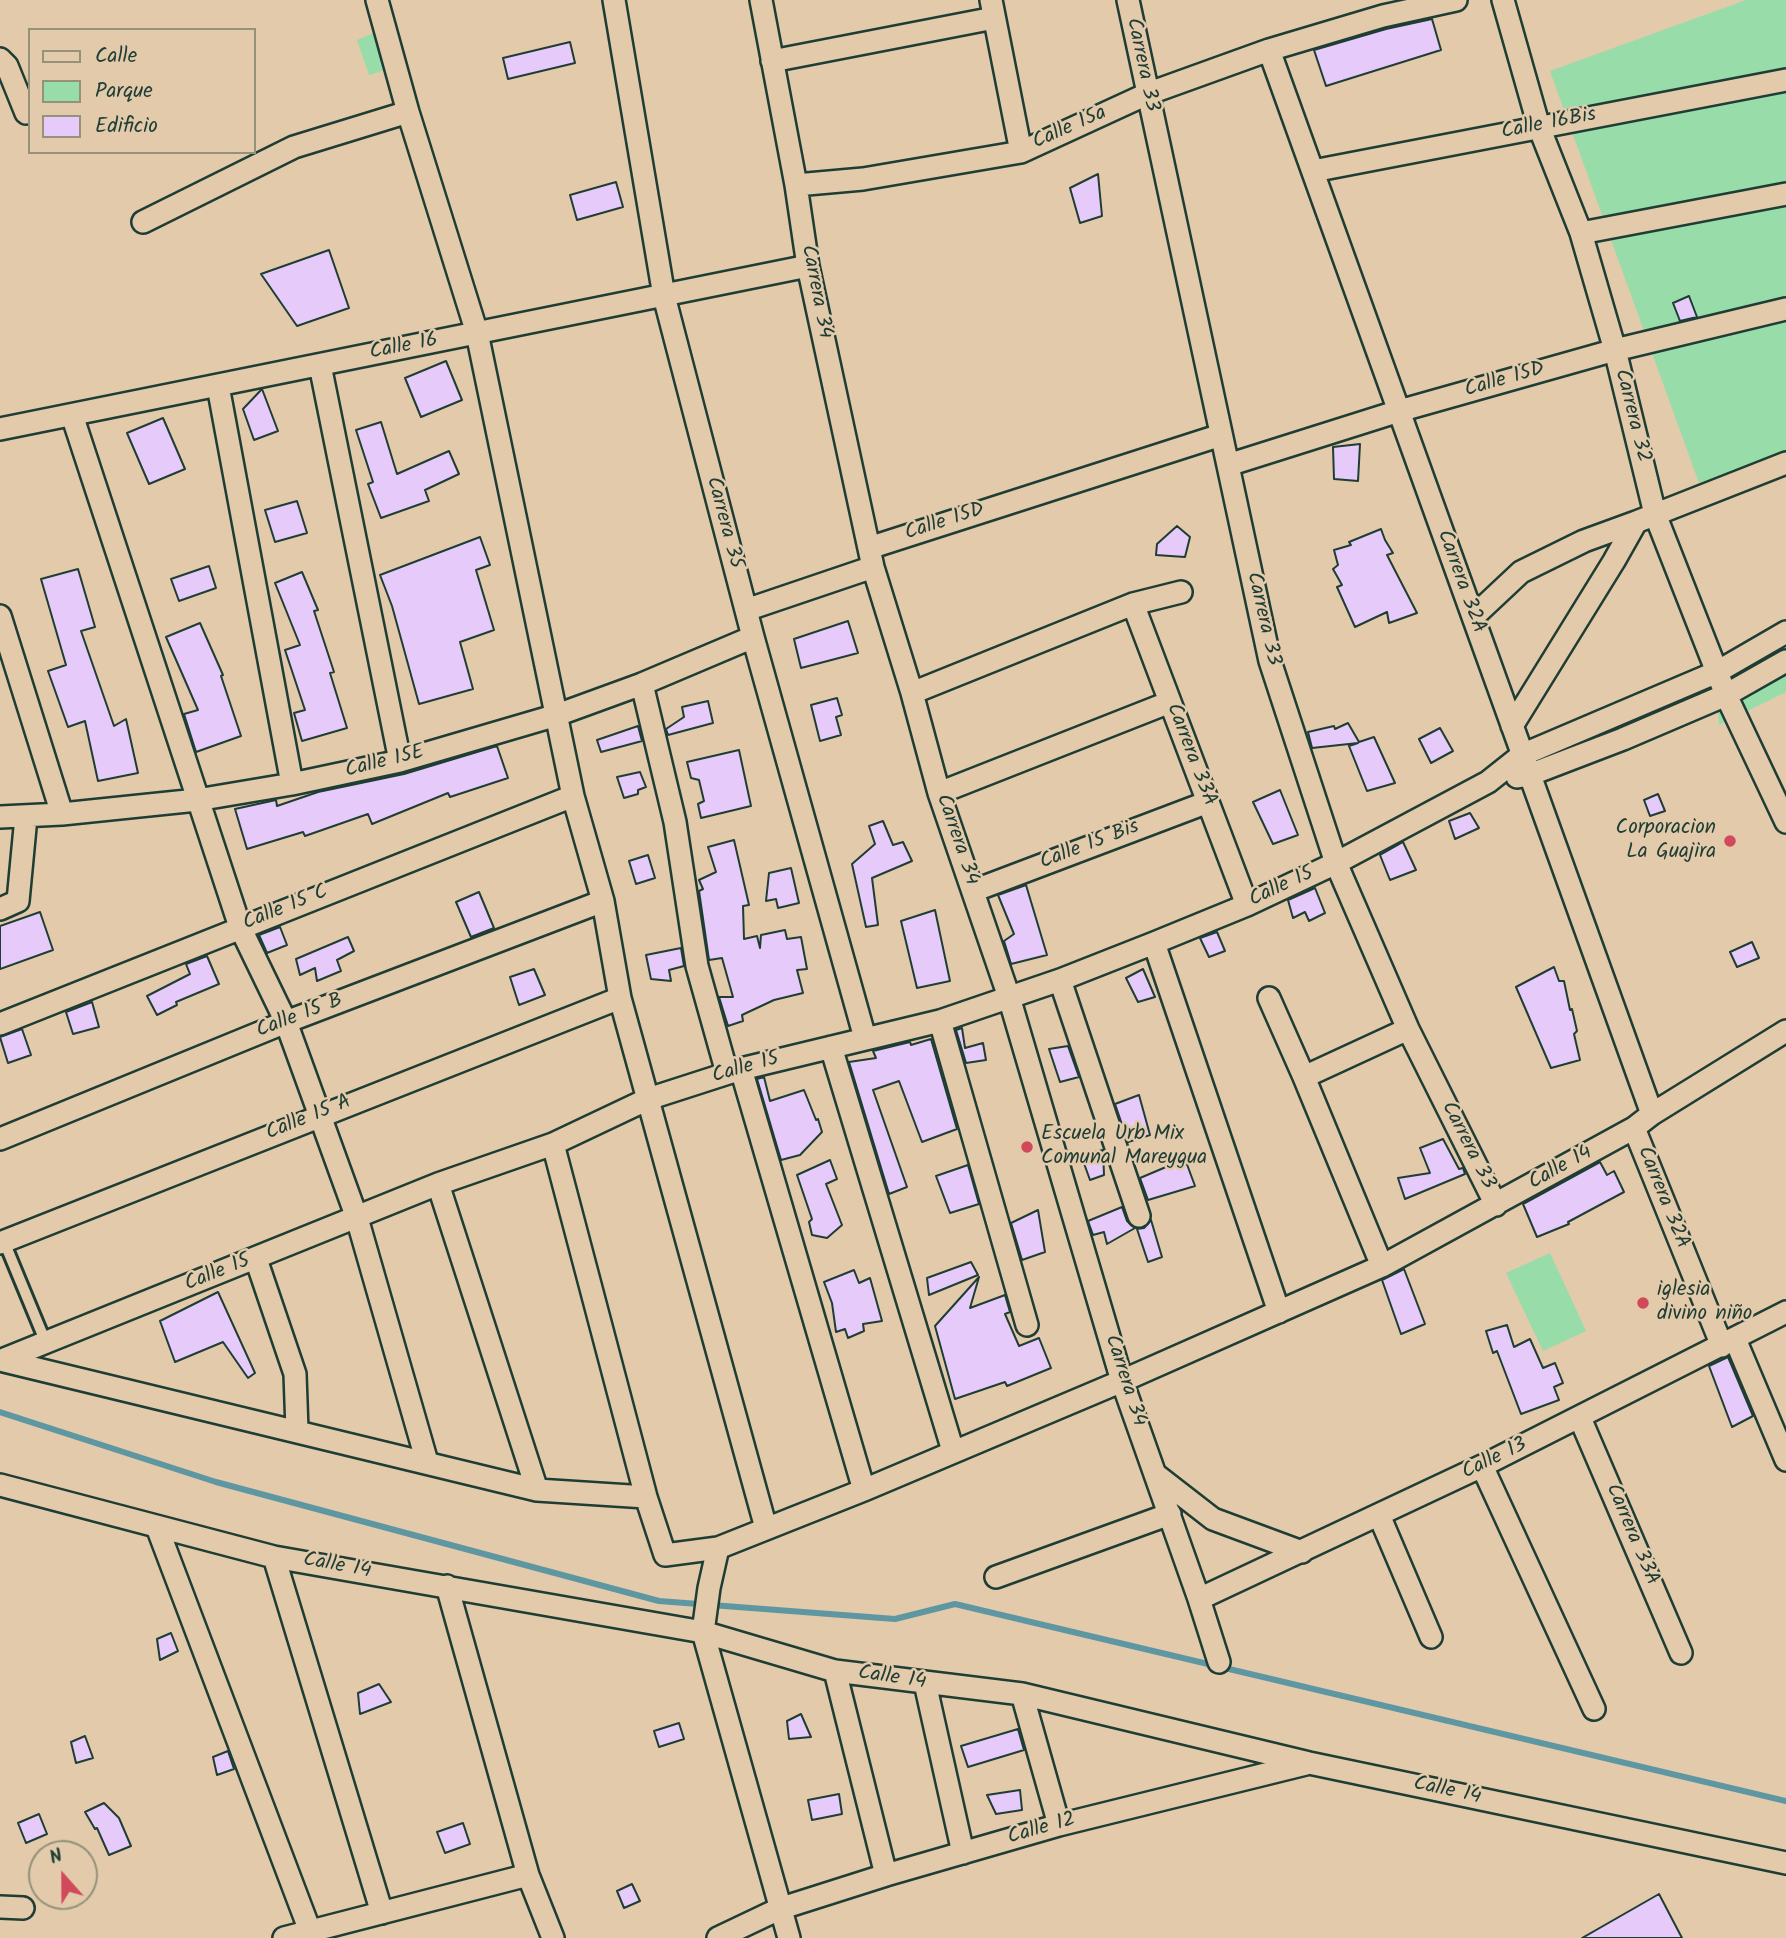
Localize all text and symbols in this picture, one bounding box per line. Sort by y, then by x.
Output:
street label: Carrera 33 [1119,16,1163,114]
legend [28,28,256,154]
text: Calle [95,40,137,73]
text: Parque [95,75,153,108]
street label: Calle 15a [1029,102,1111,156]
street label: Calle 16Bis [1499,103,1599,147]
text: Edificio [95,110,158,143]
street label: Carrera 34 [794,243,836,341]
street label: Calle 16 [368,329,440,367]
street label: Calle 15D [1462,358,1548,404]
street label: Carrera 32 [1607,367,1655,465]
street label: Carrera 35 [699,474,747,572]
street label: Calle 15D [902,498,988,548]
street label: Carrera 32A [1430,527,1490,637]
street label: Carrera 33 [1239,570,1285,668]
street label: Carrera 33A [1159,700,1221,810]
street label: Calle 15E [343,741,427,785]
street label: Carrera 34 [929,791,983,889]
street label: Calle 15 Bis [1037,816,1143,876]
place label: Corporacion La Guajira [1616,816,1716,866]
marker: Corporacion La Guajira [1722,833,1738,849]
street label: Calle 15 [1246,862,1318,914]
street label: Calle 15 C [240,881,332,937]
street label: Calle 15 B [253,989,347,1045]
street label: Calle 15 [710,1047,782,1091]
street label: Calle 15 A [263,1091,355,1147]
street label: Carrera 33 [1434,1098,1500,1194]
place label: Escuela Urb Mix Comunal Mareygua [1041,1122,1207,1172]
marker: Escuela Urb Mix Comunal Mareygua [1019,1139,1035,1155]
street label: Calle 14 [1525,1141,1597,1197]
street label: Carrera 32A [1630,1143,1694,1253]
street label: Calle 15 [182,1249,254,1299]
place label: iglesia divino niño [1657,1278,1752,1328]
marker: iglesia divino niño [1635,1295,1651,1311]
street label: Carrera 34 [1097,1332,1151,1430]
street label: Calle 13 [1458,1434,1532,1486]
street label: Carrera 33A [1598,1480,1664,1590]
street label: Calle 14 [301,1549,373,1585]
street label: Calle 14 [856,1662,928,1696]
street label: Calle 14 [1411,1773,1483,1811]
street label: Calle 12 [1005,1808,1079,1852]
north arrow [28,1840,98,1910]
text: N [45,1841,67,1873]

